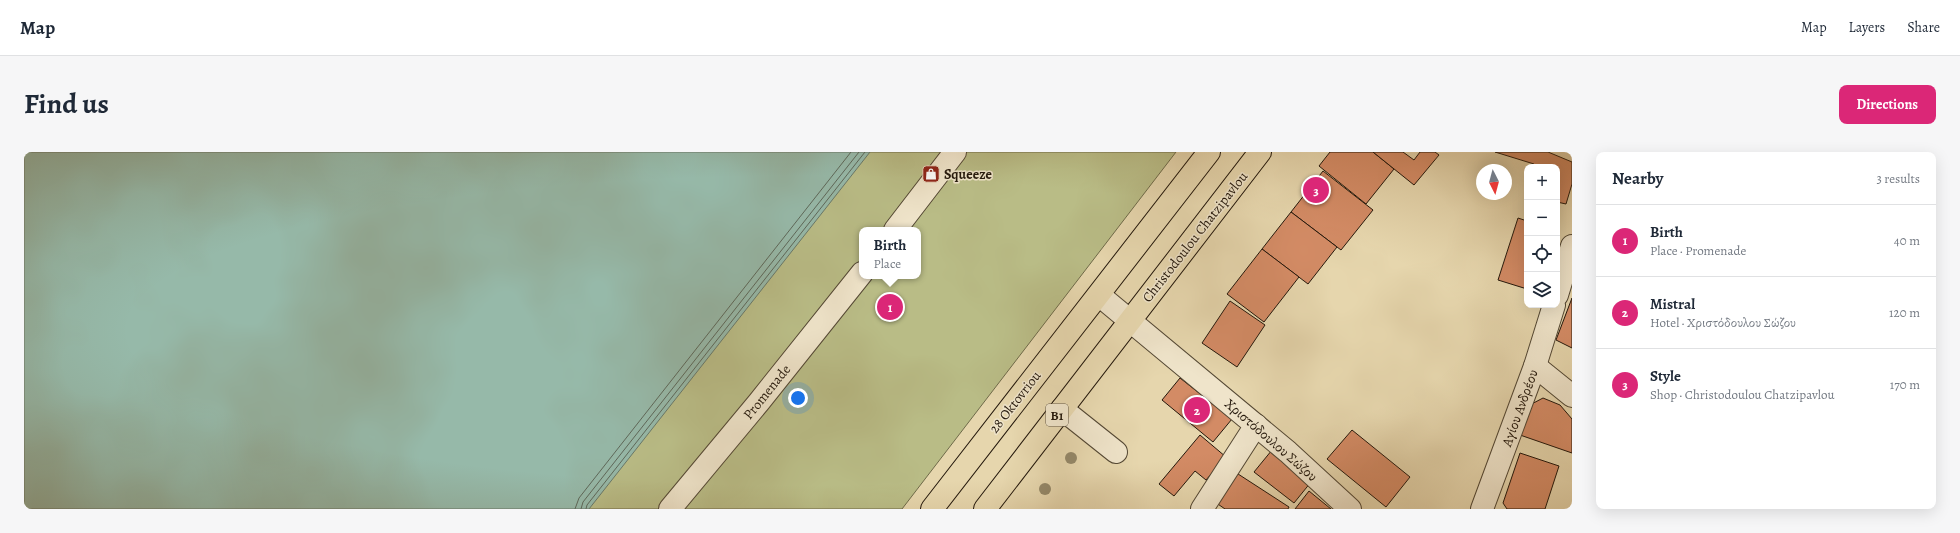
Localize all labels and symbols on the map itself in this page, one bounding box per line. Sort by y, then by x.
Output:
shop icon: Squeeze [921,164,941,184]
north arrow [1476,164,1512,200]
place label: Squeeze [944,165,993,184]
street label: Christodoulou Chatzipavlou [1138,167,1252,306]
pin: 3 [1303,175,1329,205]
pin: 1 [877,292,903,322]
street label: Promenade [739,360,795,424]
street label: 28 Oktovriou [985,367,1046,437]
street label: Αγίου Ανδρέου [1497,367,1543,450]
your location [788,388,808,408]
street label: Χριστόδουλου Σώζου [1220,394,1322,486]
pin: 2 [1184,395,1210,425]
road number: B1 [1046,404,1068,426]

